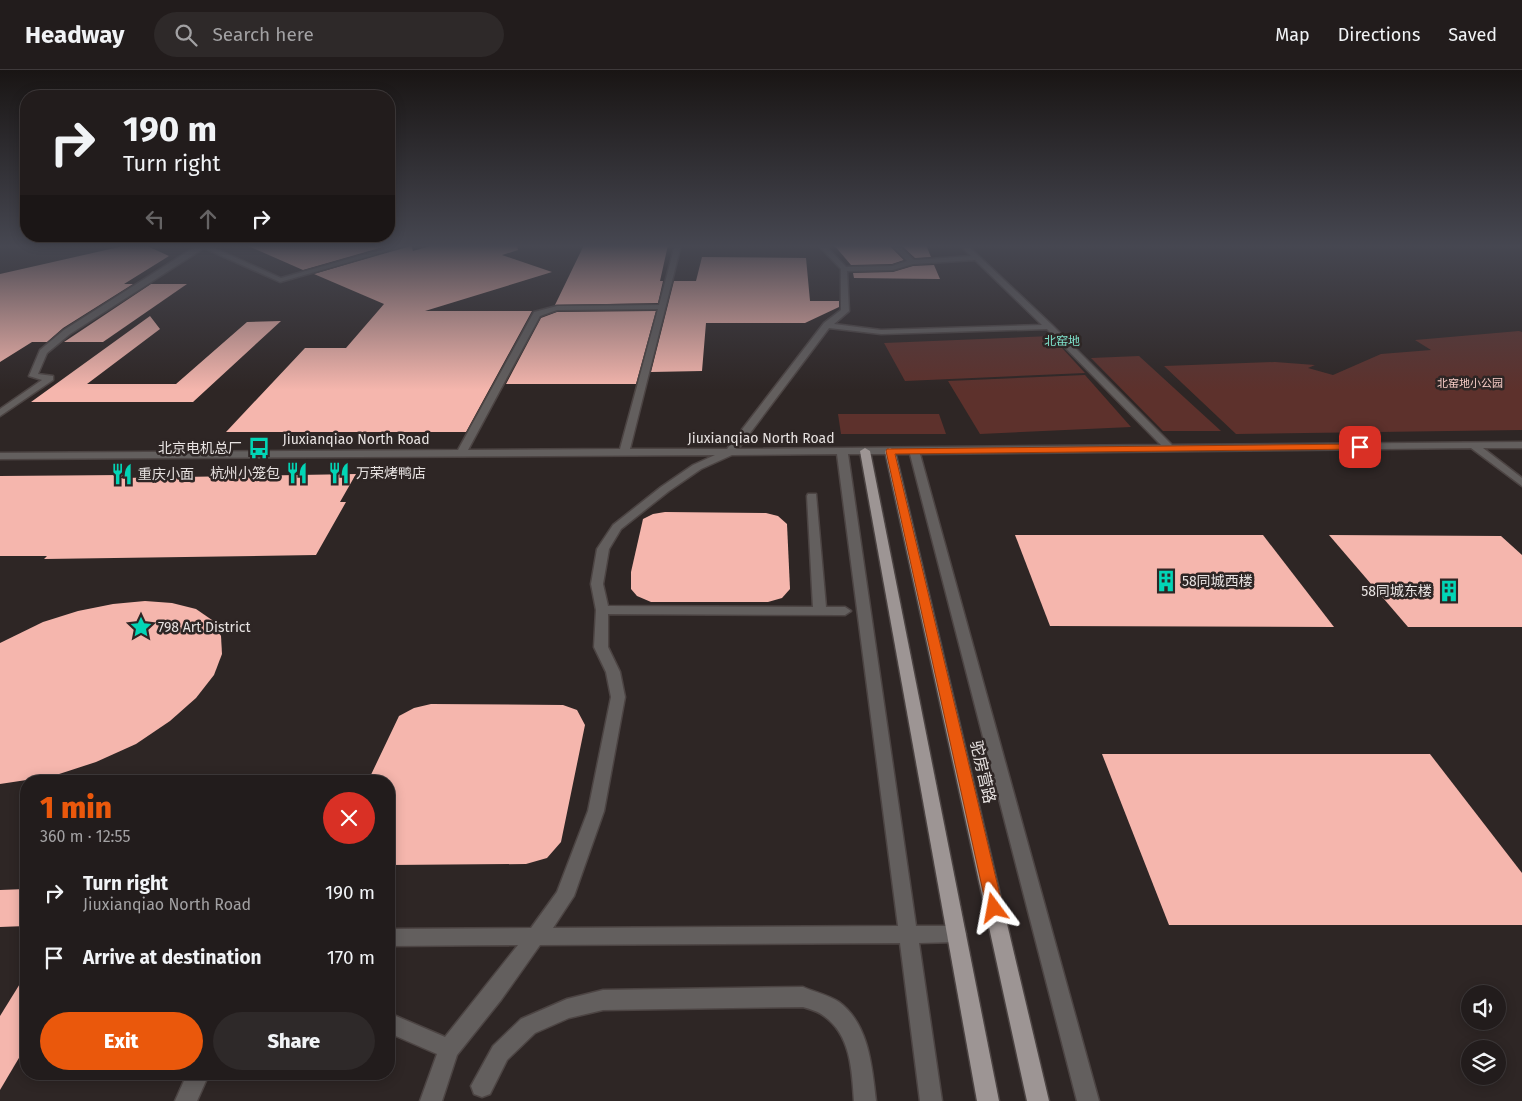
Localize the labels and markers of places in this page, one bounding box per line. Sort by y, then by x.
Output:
pin [1339,426,1381,468]
bus stop icon: 北京电机总厂 [246,435,272,461]
place label: 北京电机总厂 [158,440,242,457]
restaurant icon: 杭州小笼包 [284,460,310,486]
restaurant icon: 万荣烤鸭店 [326,460,352,486]
restaurant icon: 重庆小面 [109,461,135,487]
place label: 杭州小笼包 [210,465,280,482]
place label: 万荣烤鸭店 [356,465,426,482]
place label: 重庆小面 [138,466,194,483]
building icon: 58同城西楼 [1153,568,1179,594]
place label: 58同城西楼 [1182,573,1253,590]
building icon: 58同城东楼 [1436,578,1462,604]
place label: 58同城东楼 [1361,583,1432,600]
place icon: 798 Art District [128,614,154,640]
place label: 798 Art District [158,619,252,636]

